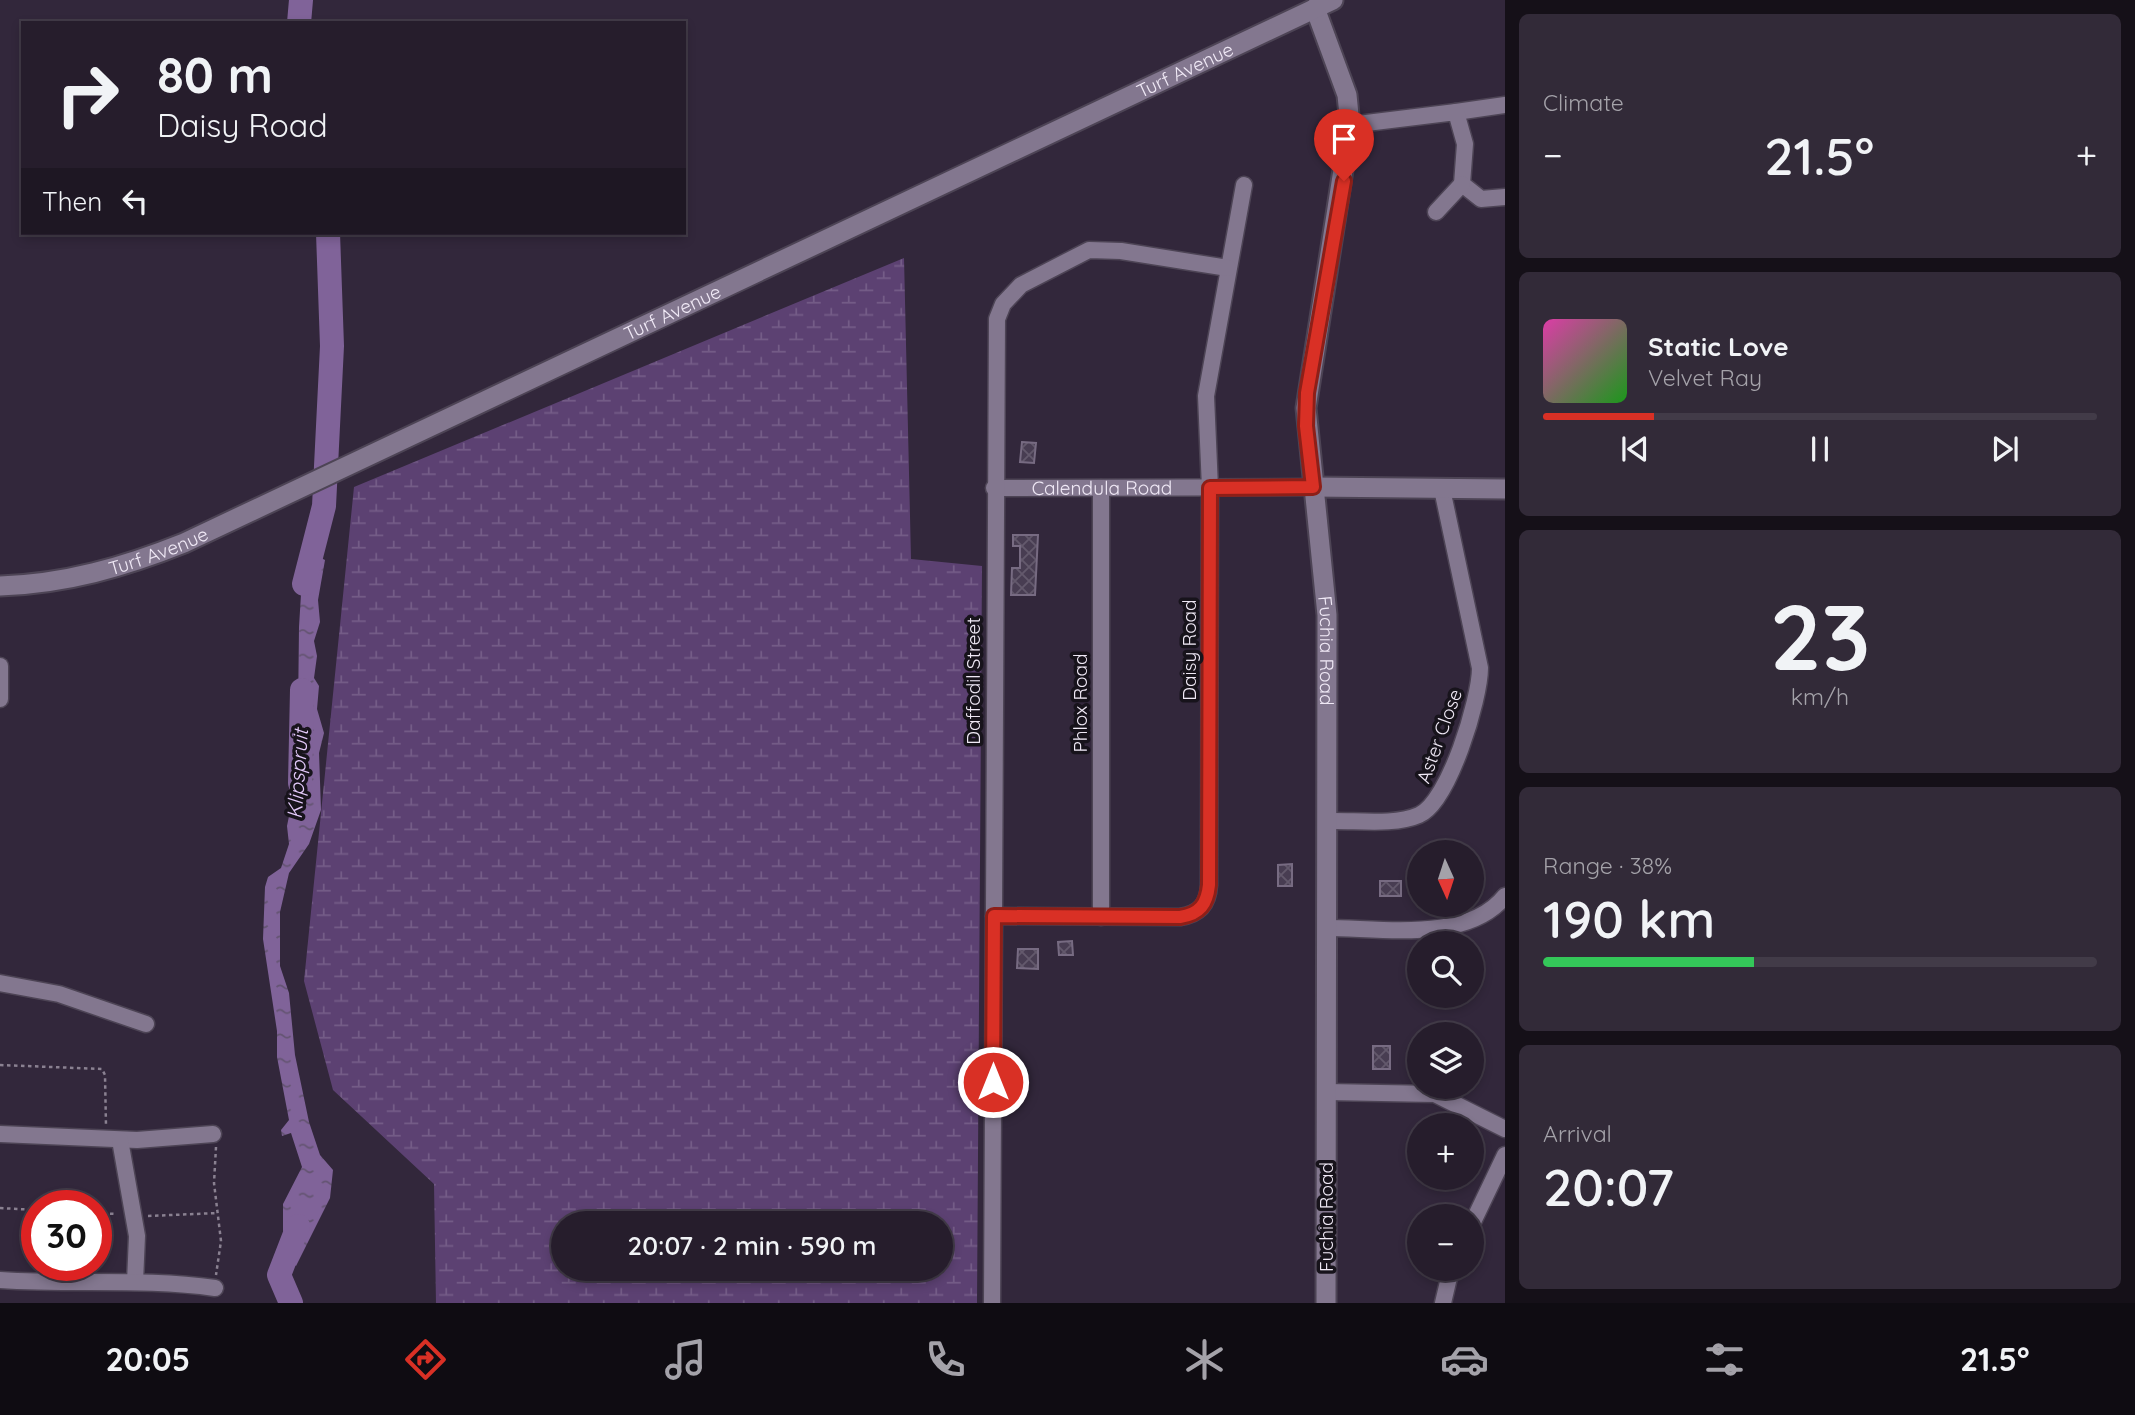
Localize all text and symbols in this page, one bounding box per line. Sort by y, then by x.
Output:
street label: Turf Avenue [1133,37,1237,103]
text: 80 m [157,44,273,105]
icon: right [42,49,133,140]
text: Climate [1543,88,1624,117]
text: Daisy Road [157,105,328,145]
pin [1314,109,1374,181]
icon: arrive [1325,120,1363,158]
text: 21.5° [1764,123,1874,188]
text: − [1543,131,1563,179]
text: + [2076,131,2097,179]
icon: left [116,182,154,220]
text: Then [42,185,102,218]
street label: Turf Avenue [620,279,725,345]
text: Static Love [1648,330,1789,363]
text: Velvet Ray [1648,363,1762,392]
icon: previous [1616,430,1654,468]
icon: pause [1801,430,1839,468]
icon: next [1986,430,2024,468]
street label: Calendula Road [1032,475,1172,500]
street label: Turf Avenue [106,521,212,580]
text: 23 [1770,579,1870,693]
street label: Fuchia Road [1313,595,1339,706]
street label: Daisy Road [1177,599,1201,701]
street label: Daffodil Street [961,617,985,745]
street label: Phlox Road [1068,653,1092,753]
text: km/h [1791,682,1849,711]
street label: Aster Close [1411,686,1467,786]
water label: Klipspruit [281,725,313,820]
north arrow [1407,840,1484,917]
map controls [1407,840,1484,1281]
text: Range · 38% [1543,851,1672,880]
text: 190 km [1543,886,1715,951]
button: search [1407,931,1484,1008]
button: layers [1407,1022,1484,1099]
position arrow [956,1045,1030,1119]
button: + [1407,1113,1484,1190]
text: Arrival [1543,1119,1612,1148]
text: 20:07 [1543,1154,1674,1219]
street label: Fuchia Road [1314,1162,1338,1272]
speed limit sign: 30 [21,1190,112,1281]
button: − [1407,1204,1484,1281]
text: 20:07 · 2 min · 590 m [628,1229,876,1262]
icon: directions [401,1335,450,1384]
icon: music [661,1335,710,1384]
icon: phone [921,1335,970,1384]
icon: climate [1180,1335,1229,1384]
icon: car [1440,1335,1489,1384]
icon: filters [1700,1335,1749,1384]
text: 20:05 [105,1339,190,1379]
text: 21.5° [1960,1339,2030,1379]

